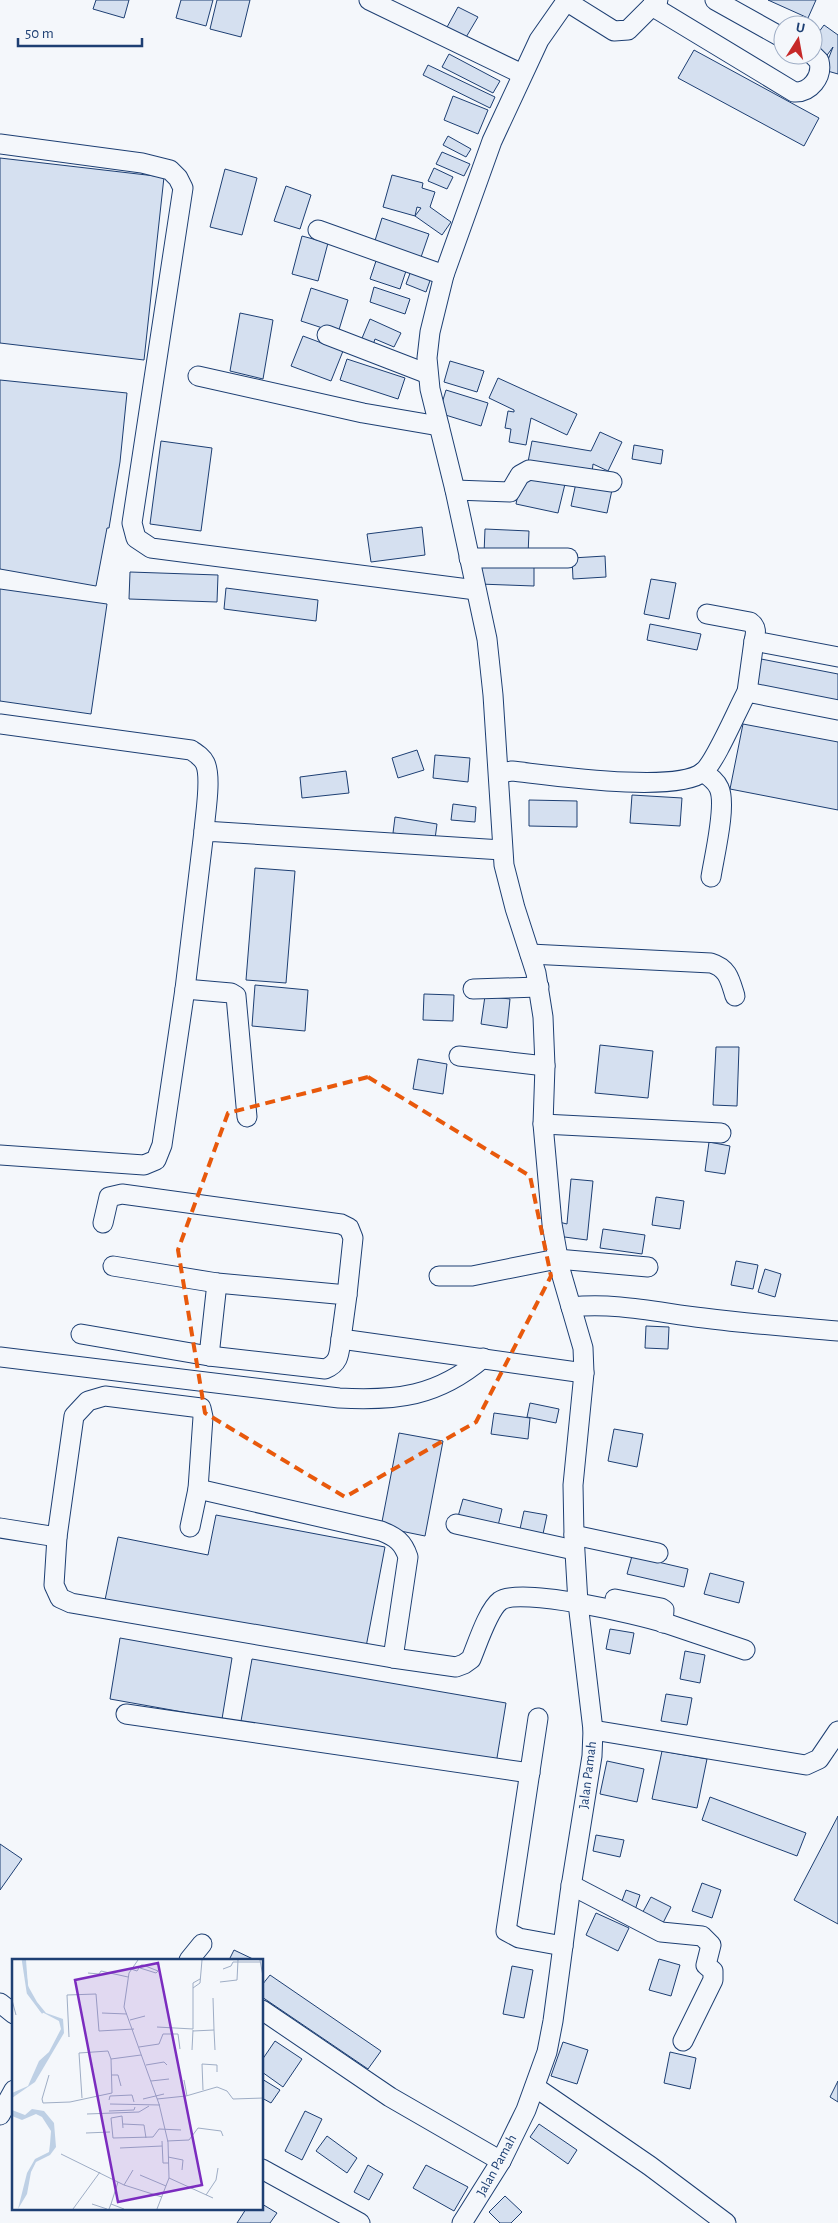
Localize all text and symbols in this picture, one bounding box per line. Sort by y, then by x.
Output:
scale bar [18,15,141,47]
north arrow [773,15,823,65]
text: U [795,20,806,36]
text: 50 m [25,26,54,41]
street label: Jalan Pamah [577,1740,599,1810]
inset map [12,1959,264,2210]
street label: Jalan Pamah [474,2132,519,2199]

